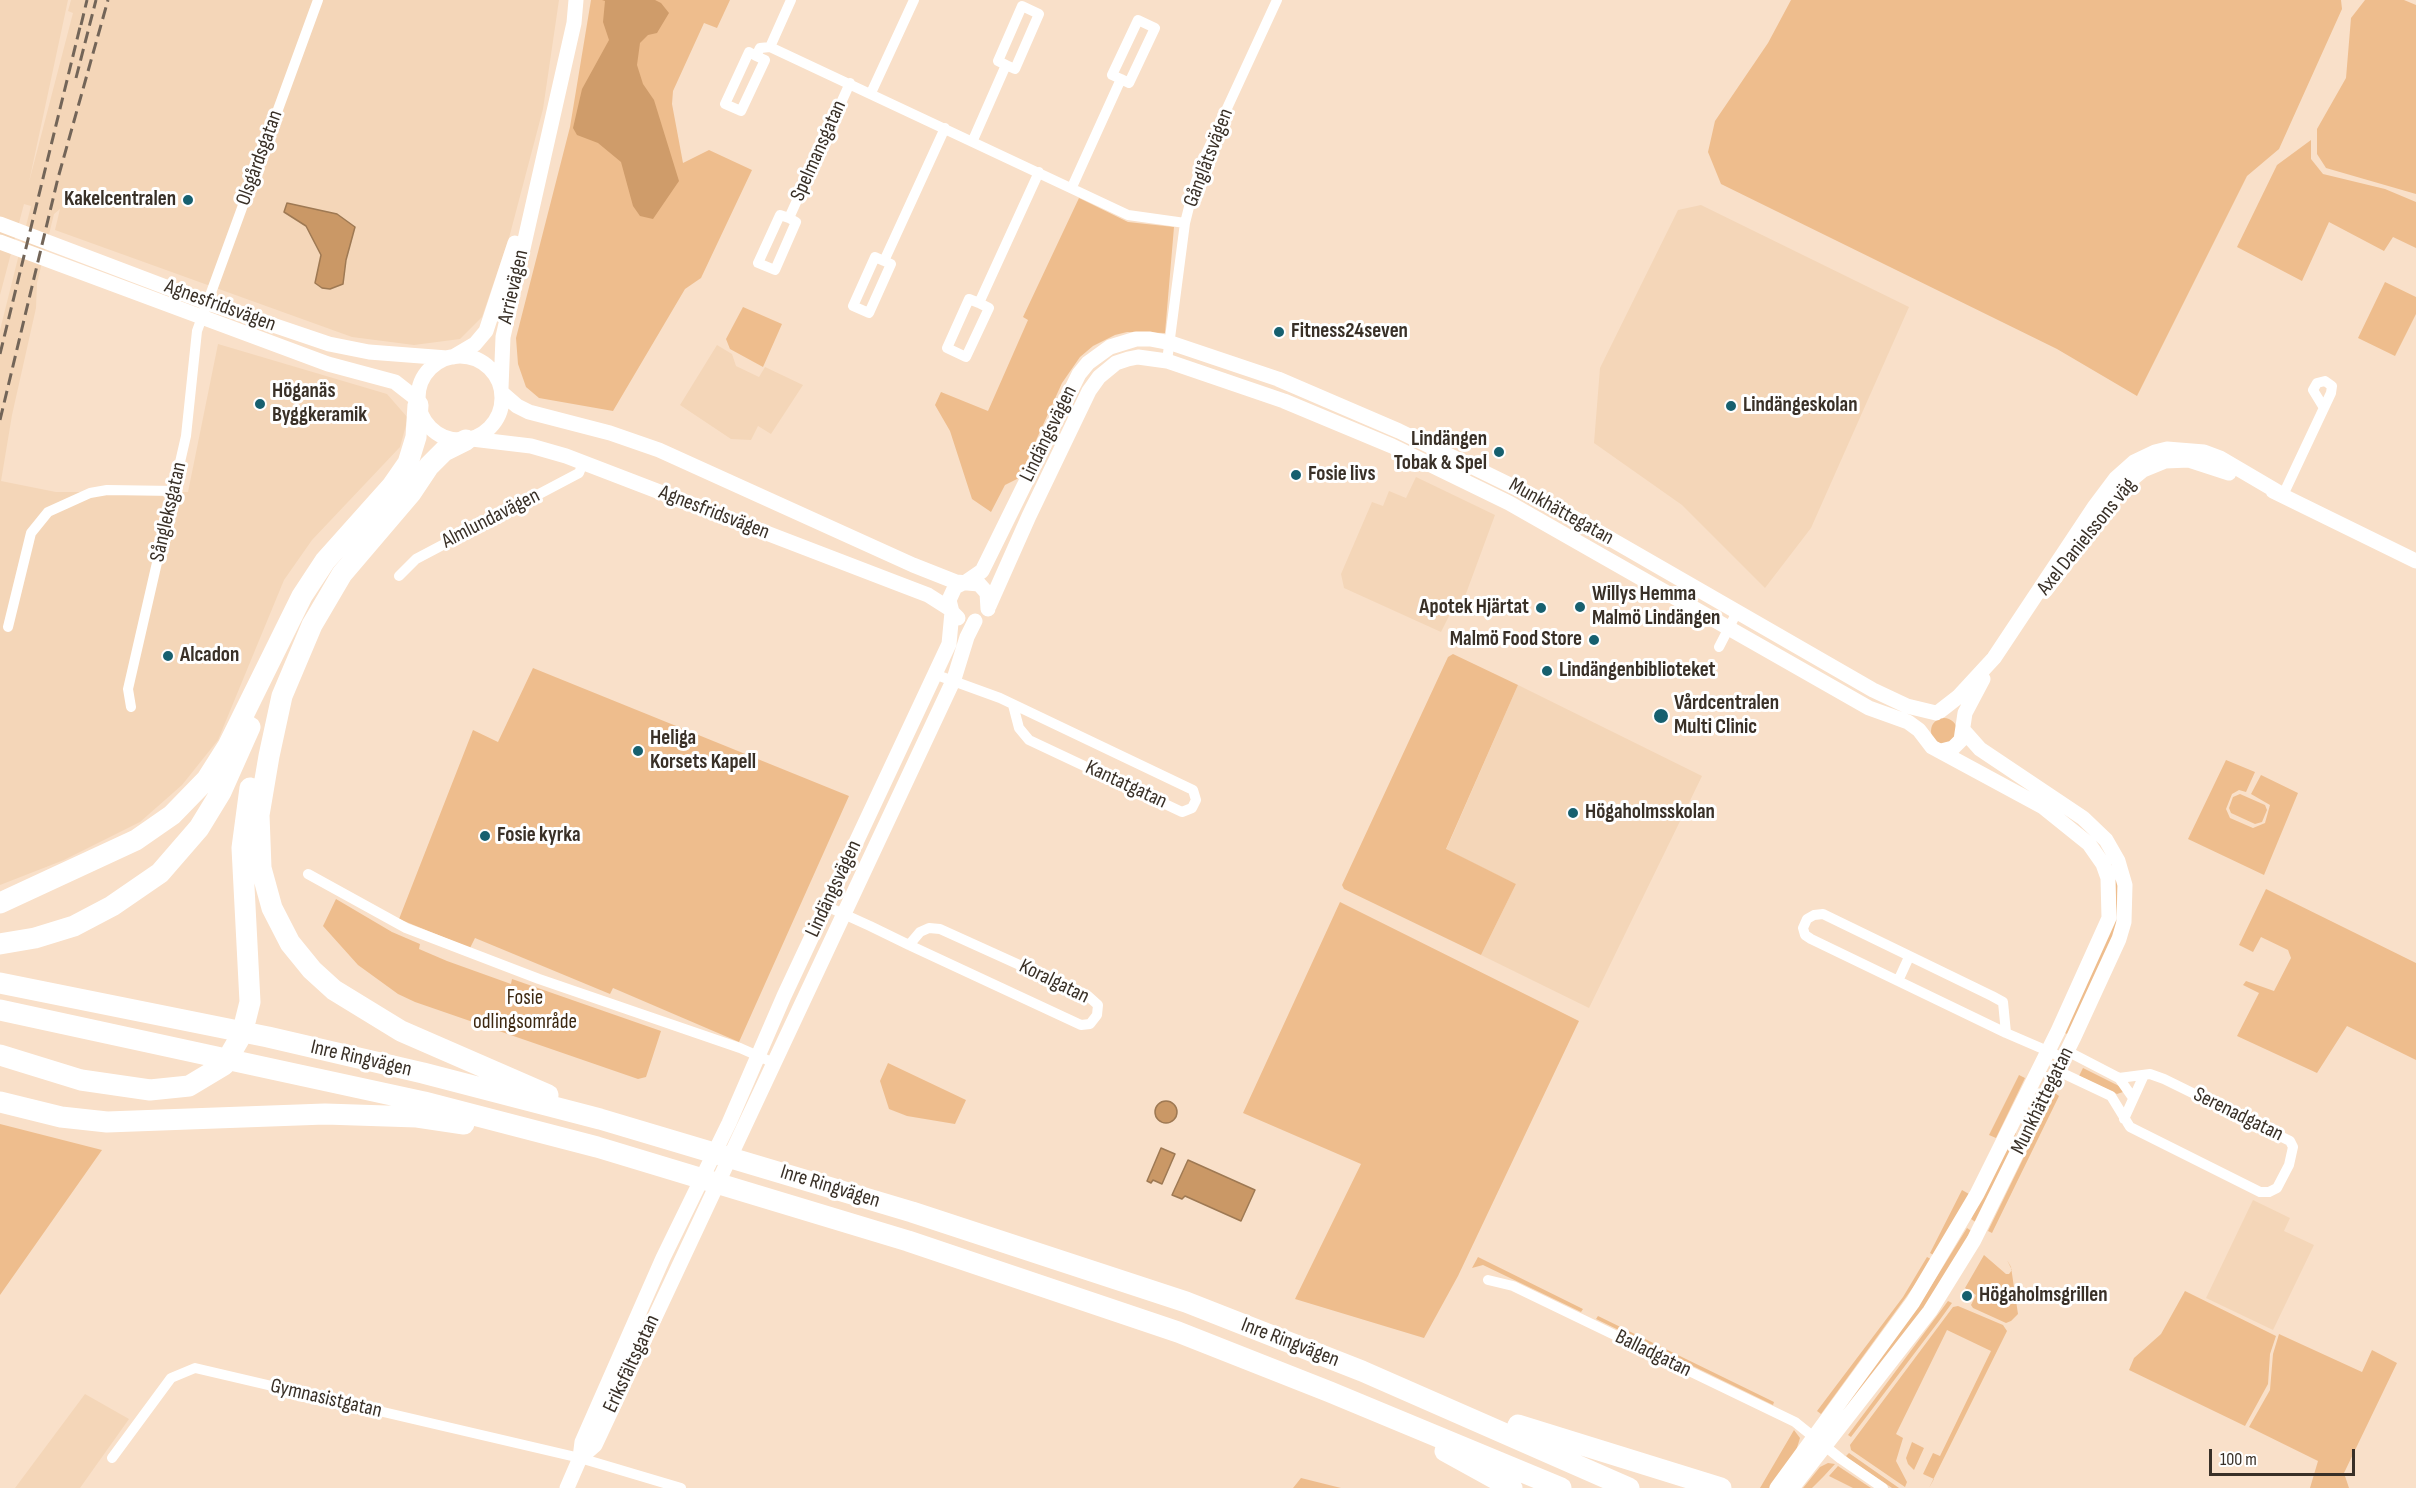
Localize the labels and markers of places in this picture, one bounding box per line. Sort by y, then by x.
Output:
place label: Kakelcentralen [64,187,176,213]
marker: Kakelcentralen [181,193,195,207]
place label: Fitness24seven [1291,319,1408,345]
marker: Fitness24seven [1272,325,1286,339]
place label: Höganäs Byggkeramik [272,379,367,429]
place label: Lindängeskolan [1743,393,1858,419]
marker: Höganäs Byggkeramik [253,397,267,411]
marker: Lindängeskolan [1724,399,1738,413]
place label: Lindängen Tobak & Spel [1394,427,1487,477]
marker: Lindängen Tobak & Spel [1492,445,1506,459]
place label: Fosie livs [1308,462,1376,488]
marker: Fosie livs [1289,468,1303,482]
place label: Willys Hemma Malmö Lindängen [1592,582,1720,632]
place label: Apotek Hjärtat [1419,595,1529,621]
marker: Willys Hemma Malmö Lindängen [1573,600,1587,614]
marker: Apotek Hjärtat [1534,601,1548,615]
place label: Malmö Food Store [1450,627,1582,653]
marker: Malmö Food Store [1587,633,1601,647]
place label: Alcadon [180,643,239,669]
marker: Alcadon [161,649,175,663]
place label: Lindängenbiblioteket [1559,658,1716,684]
marker: Lindängenbiblioteket [1540,664,1554,678]
place label: Vårdcentralen Multi Clinic [1674,691,1779,741]
marker: Vårdcentralen Multi Clinic [1652,707,1670,725]
place label: Heliga Korsets Kapell [650,726,756,776]
marker: Heliga Korsets Kapell [631,744,645,758]
place label: Högaholmsskolan [1585,800,1715,826]
marker: Högaholmsskolan [1566,806,1580,820]
place label: Fosie kyrka [497,823,581,849]
marker: Fosie kyrka [478,829,492,843]
place label: Högaholmsgrillen [1979,1283,2108,1309]
marker: Högaholmsgrillen [1960,1289,1974,1303]

